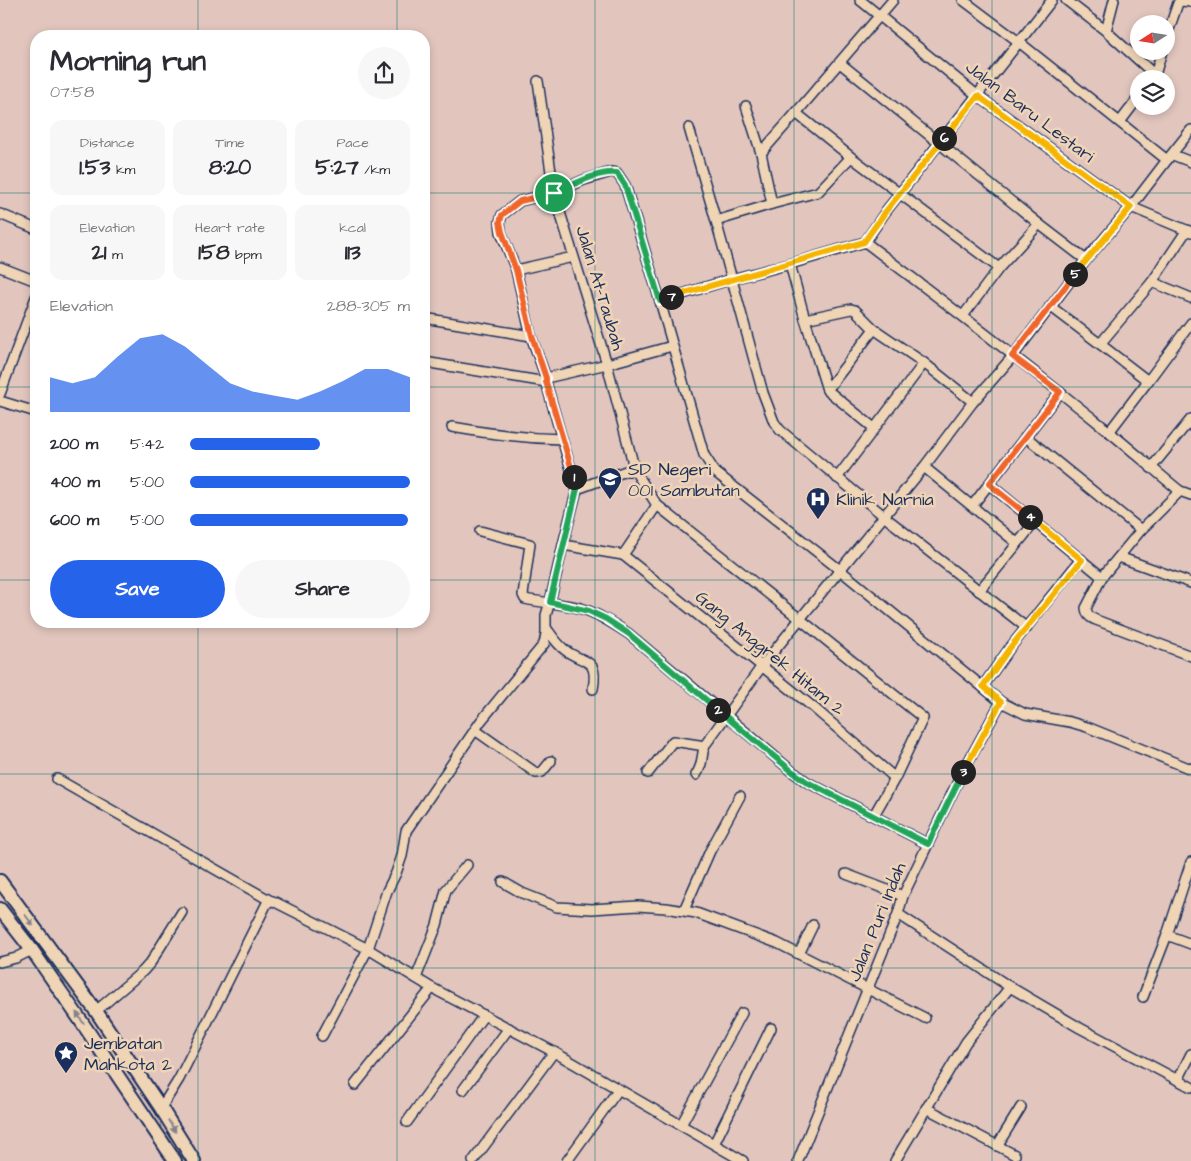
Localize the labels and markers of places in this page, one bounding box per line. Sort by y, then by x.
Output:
pin: 6 [932,126,956,150]
pin [533,172,575,214]
pin: 5 [1062,262,1088,286]
pin: 7 [658,284,684,310]
place label: SD Negeri 001 Sambutan [628,457,740,503]
pin: 1 [562,464,586,490]
school or university icon: SD Negeri 001 Sambutan [597,466,623,500]
hospital icon: Klinik Narnia [805,486,831,520]
place label: Klinik Narnia [836,487,934,512]
pin: 4 [1018,504,1042,530]
pin: 2 [706,698,730,722]
pin: 3 [950,760,976,784]
place label: Jembatan Mahkota 2 [84,1031,173,1077]
place icon: Jembatan Mahkota 2 [53,1040,79,1074]

